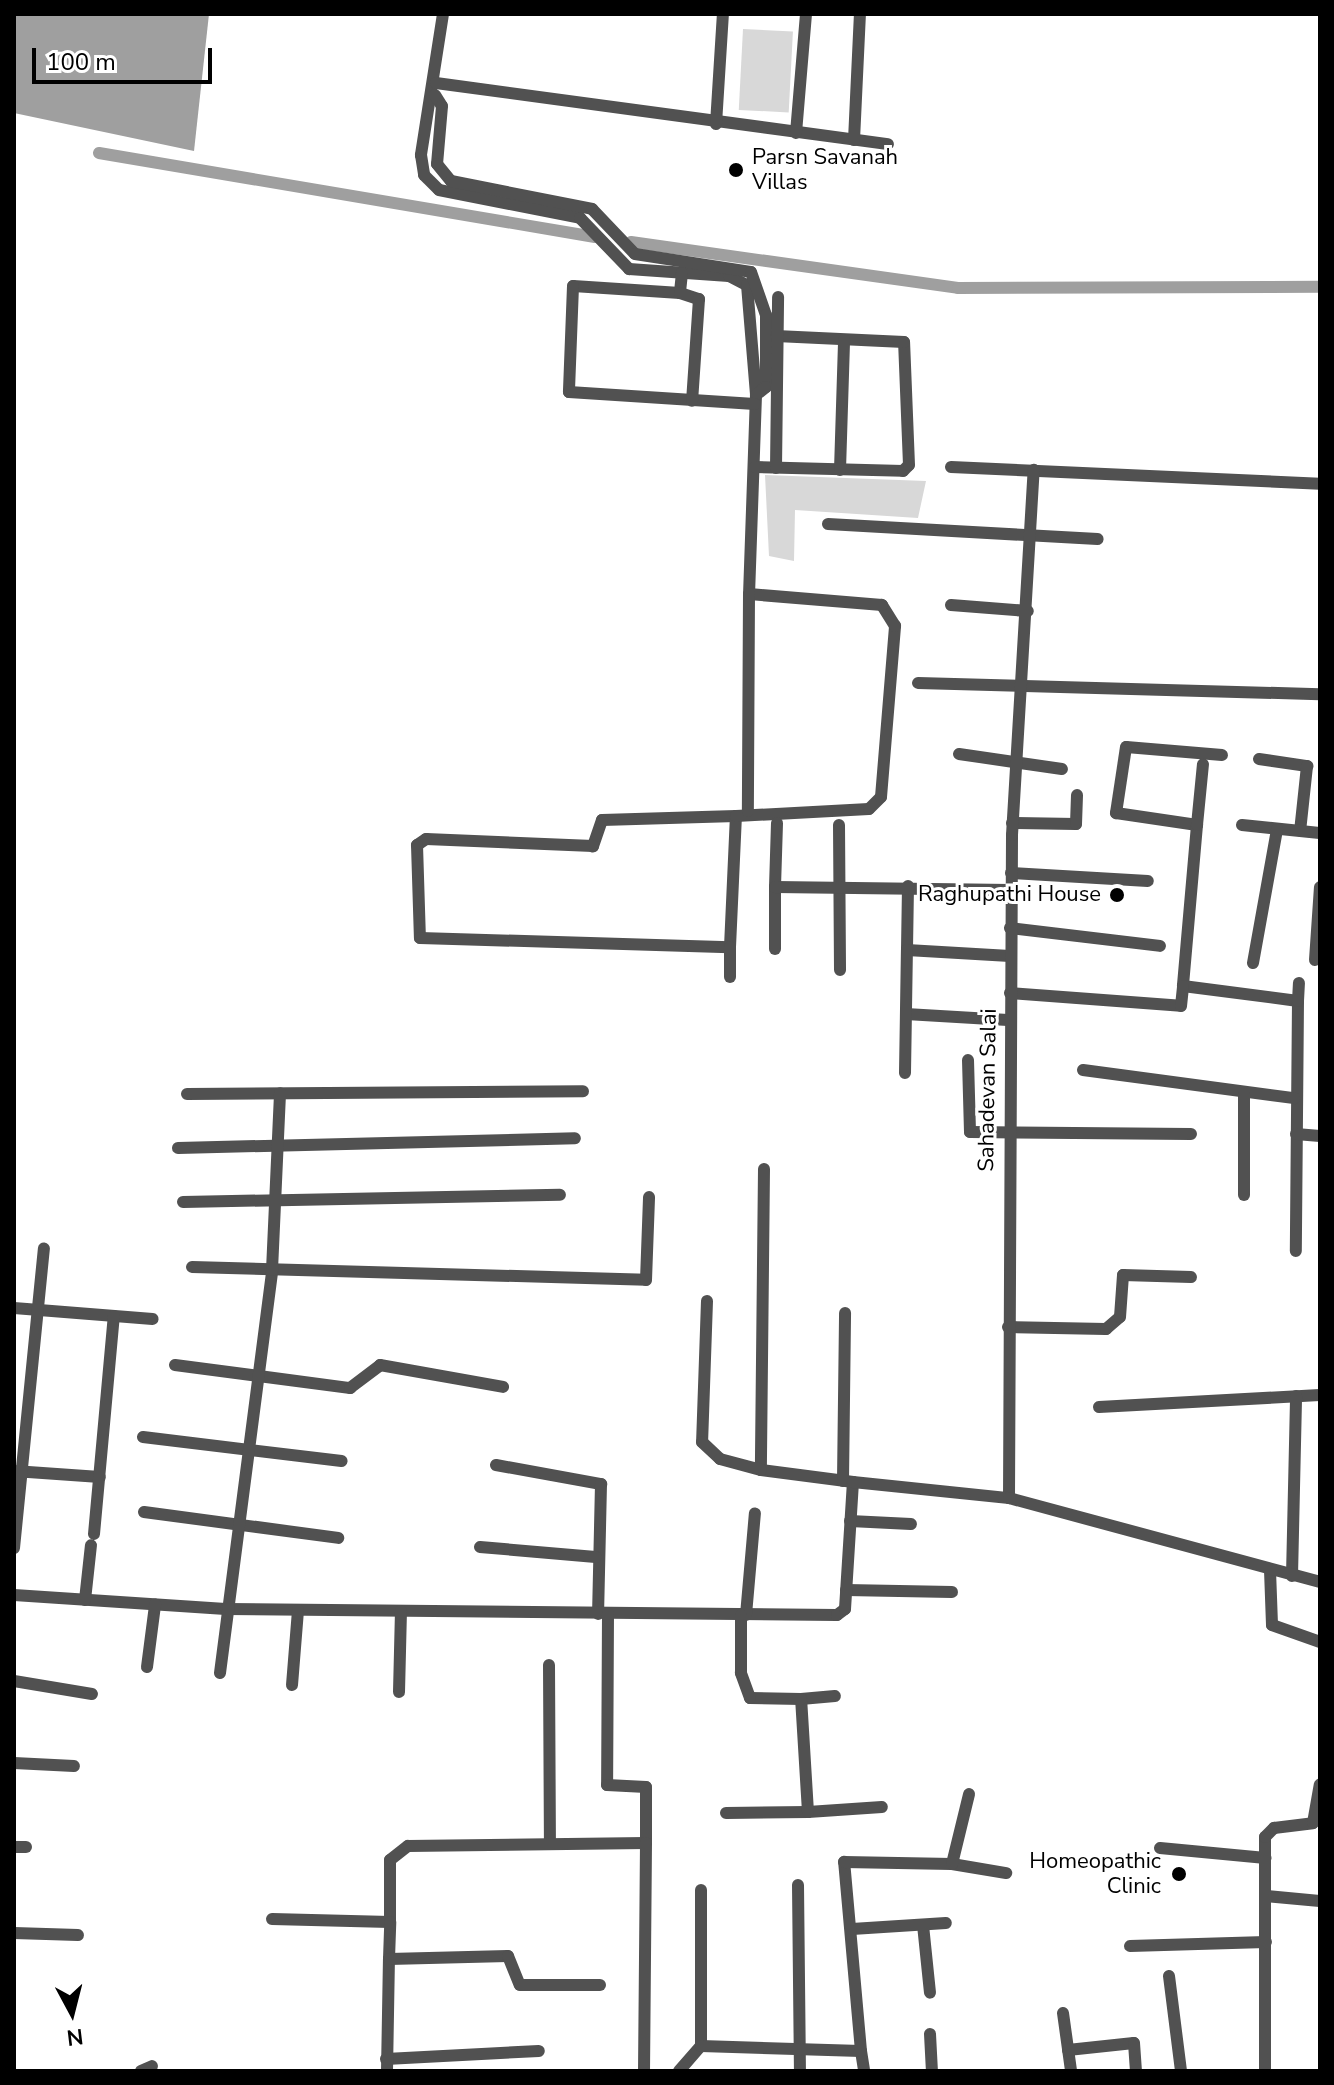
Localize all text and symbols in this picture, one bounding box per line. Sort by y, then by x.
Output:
scale bar [36,32,216,82]
text: 100 m [46,46,116,78]
place label: Parsn Savanah Villas [752,144,898,196]
marker: Parsn Savanah Villas [727,161,745,179]
place label: Raghupathi House [918,882,1101,908]
marker: Raghupathi House [1108,886,1126,904]
street label: Sahadevan Salai [973,1008,1003,1172]
place label: Homeopathic Clinic [1029,1848,1161,1900]
marker: Homeopathic Clinic [1168,1863,1190,1885]
north arrow [32,1973,112,2053]
text: N [65,2021,85,2053]

